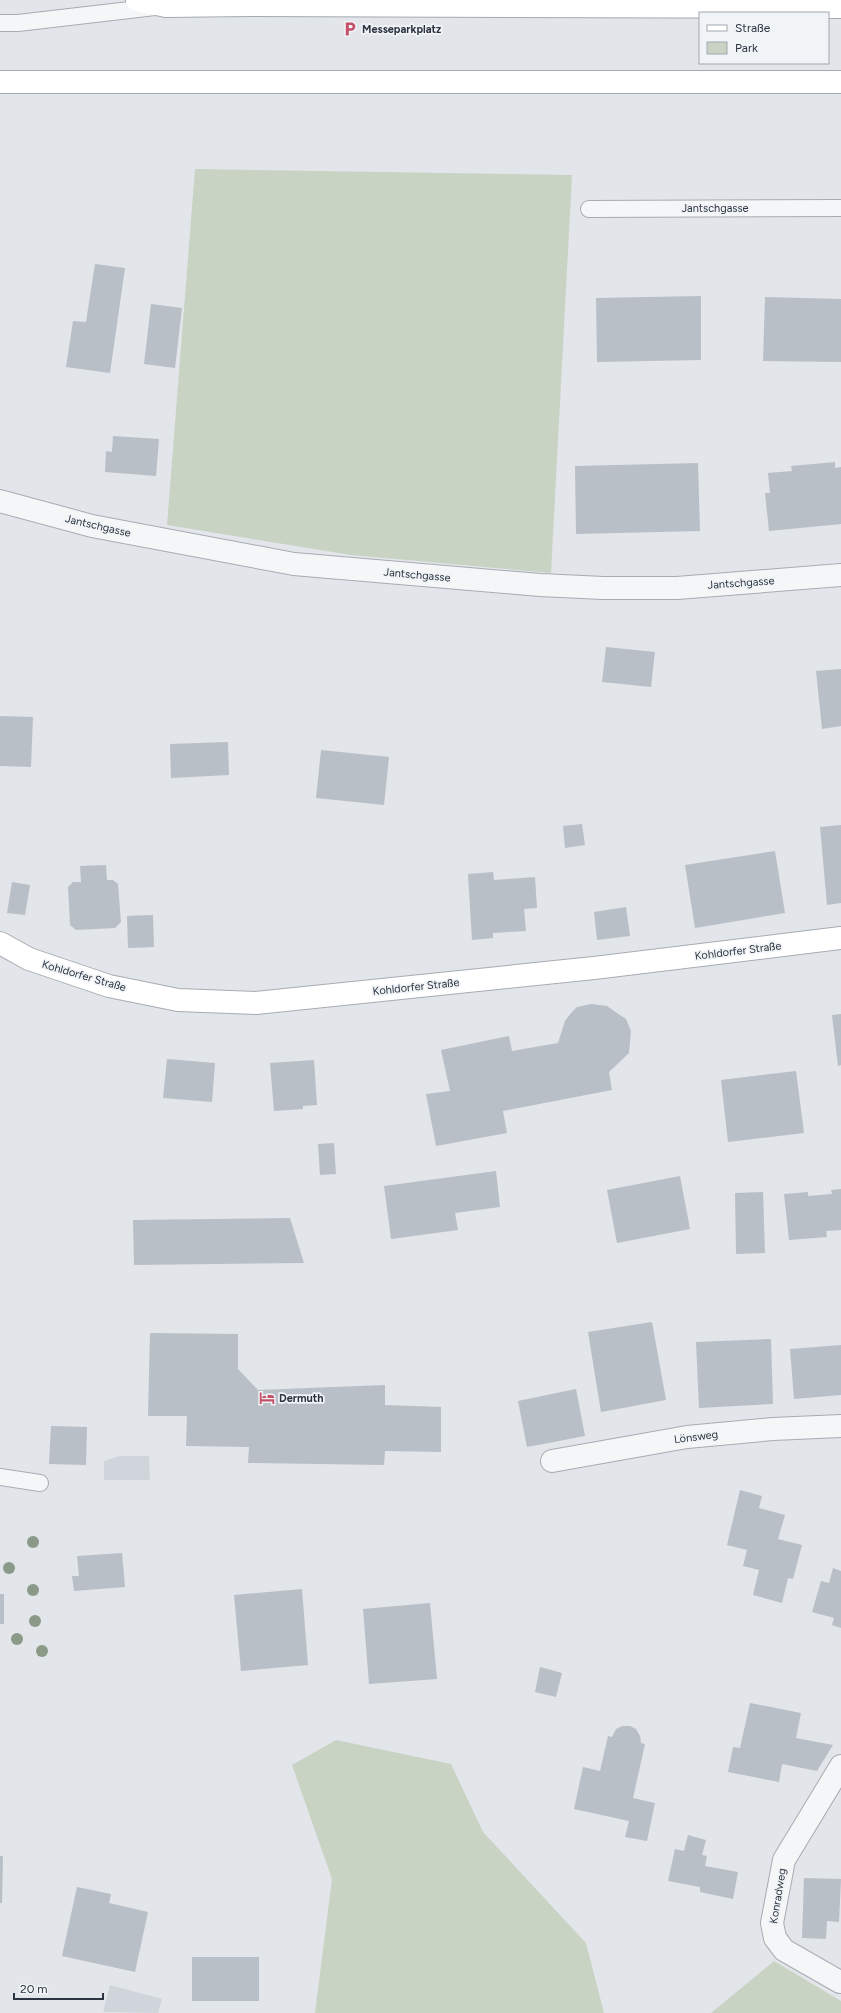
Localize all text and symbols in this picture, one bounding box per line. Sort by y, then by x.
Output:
legend [699,12,829,64]
parking icon: Messeparkplatz [341,20,359,38]
text: Straße [735,21,771,35]
place label: Messeparkplatz [362,23,441,36]
text: Park [735,41,758,55]
street label: Jantschgasse [681,202,749,215]
street label: Jantschgasse [64,512,132,540]
street label: Jantschgasse [383,566,451,584]
street label: Jantschgasse [707,574,775,592]
street label: Kohldorfer Straße [694,939,782,963]
street label: Kohldorfer Straße [40,958,128,994]
street label: Kohldorfer Straße [372,976,460,998]
hotel icon: Dermuth [258,1389,276,1407]
place label: Dermuth [279,1392,324,1405]
street label: Lönsweg [673,1428,719,1446]
street label: Konradweg [767,1867,789,1925]
scale bar [14,1975,103,2001]
text: 20 m [20,1982,48,1996]

